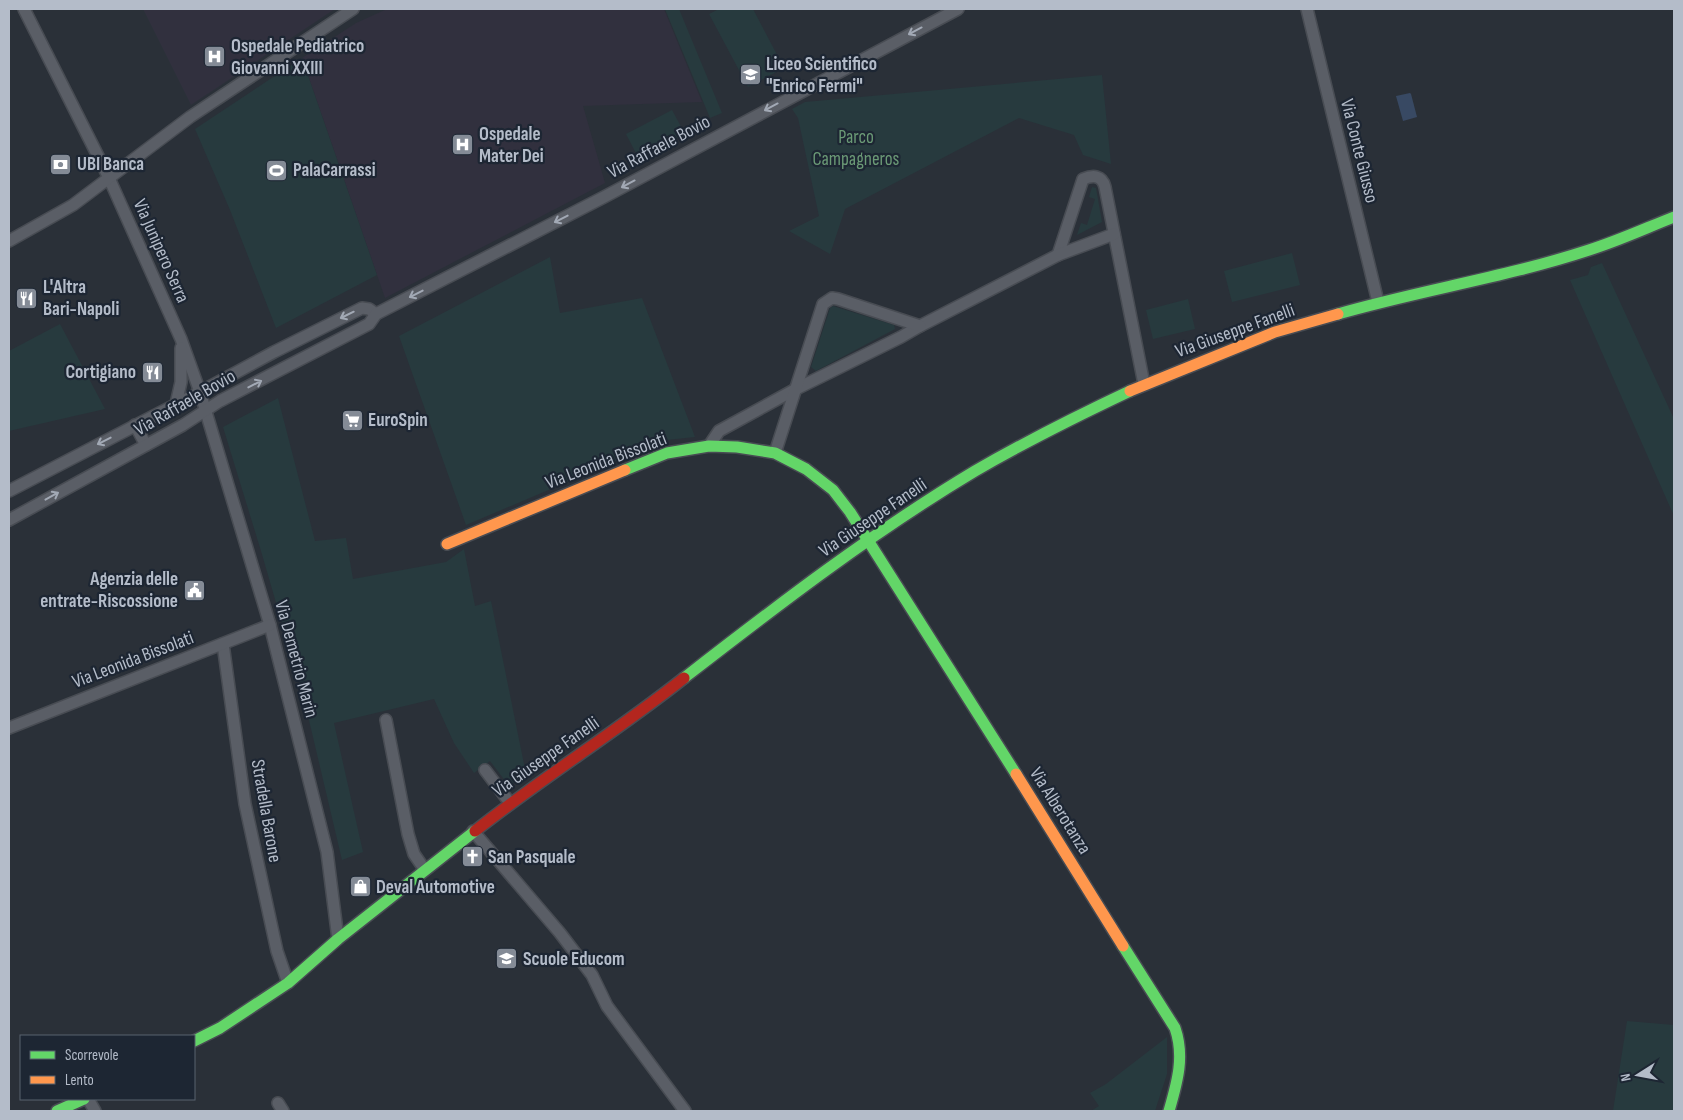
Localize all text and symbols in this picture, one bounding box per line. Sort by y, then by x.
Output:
one-way arrow [908,27,923,36]
place label: Ospedale Pediatrico Giovanni XXIII [231,35,364,80]
hospital icon: Ospedale Pediatrico Giovanni XXIII [203,45,227,69]
place label: Liceo Scientifico "Enrico Fermi" [766,53,877,98]
school or university icon: Liceo Scientifico "Enrico Fermi" [738,63,762,87]
street label: Via Conte Giusso [1335,97,1383,205]
one-way arrow [764,102,779,112]
street label: Via Raffaele Bovio [604,110,714,184]
place label: Ospedale Mater Dei [479,123,544,168]
park label: Parco Campagneros [813,126,900,171]
hospital icon: Ospedale Mater Dei [451,133,475,157]
bank icon: UBI Banca [49,152,73,176]
place label: UBI Banca [77,153,144,176]
sports icon: PalaCarrassi [265,158,289,182]
place label: PalaCarrassi [293,159,376,182]
one-way arrow [621,180,636,189]
street label: Via Junipero Serra [128,196,194,306]
one-way arrow [553,214,568,224]
place label: L'Altra Bari-Napoli [43,276,119,321]
restaurant icon: L'Altra Bari-Napoli [15,286,39,310]
one-way arrow [409,289,424,299]
street label: Via Giuseppe Fanelli [1172,299,1298,363]
one-way arrow [340,311,355,320]
restaurant icon: Cortigiano [140,360,164,384]
place label: Cortigiano [65,361,136,384]
street label: Via Raffaele Bovio [130,365,240,441]
one-way arrow [247,378,261,388]
supermarket icon: EuroSpin [340,408,364,432]
place label: EuroSpin [368,409,428,432]
street label: Via Leonida Bissolati [542,427,670,495]
one-way arrow [96,436,111,446]
street label: Via Giuseppe Fanelli [815,473,931,563]
one-way arrow [44,491,58,501]
place label: Agenzia delle entrate-Riscossione [40,568,178,613]
public building icon: Agenzia delle entrate-Riscossione [182,578,206,602]
street label: Via Demetrio Marin [269,598,323,720]
street label: Via Leonida Bissolati [69,626,197,694]
street label: Via Giuseppe Fanelli [488,712,604,802]
street label: Stradella Barone [246,758,286,864]
street label: Via Alberotanza [1024,763,1096,859]
church icon: San Pasquale [460,845,484,869]
place label: San Pasquale [488,846,576,869]
shop icon: Deval Automotive [348,875,372,899]
place label: Deval Automotive [376,876,495,899]
school or university icon: Scuole Educom [495,947,519,971]
place label: Scuole Educom [523,948,625,971]
legend [20,1035,195,1100]
text: Scorrevole [65,1046,119,1065]
north arrow [1613,1050,1663,1100]
text: Lento [65,1071,94,1090]
text: N [1617,1072,1635,1083]

